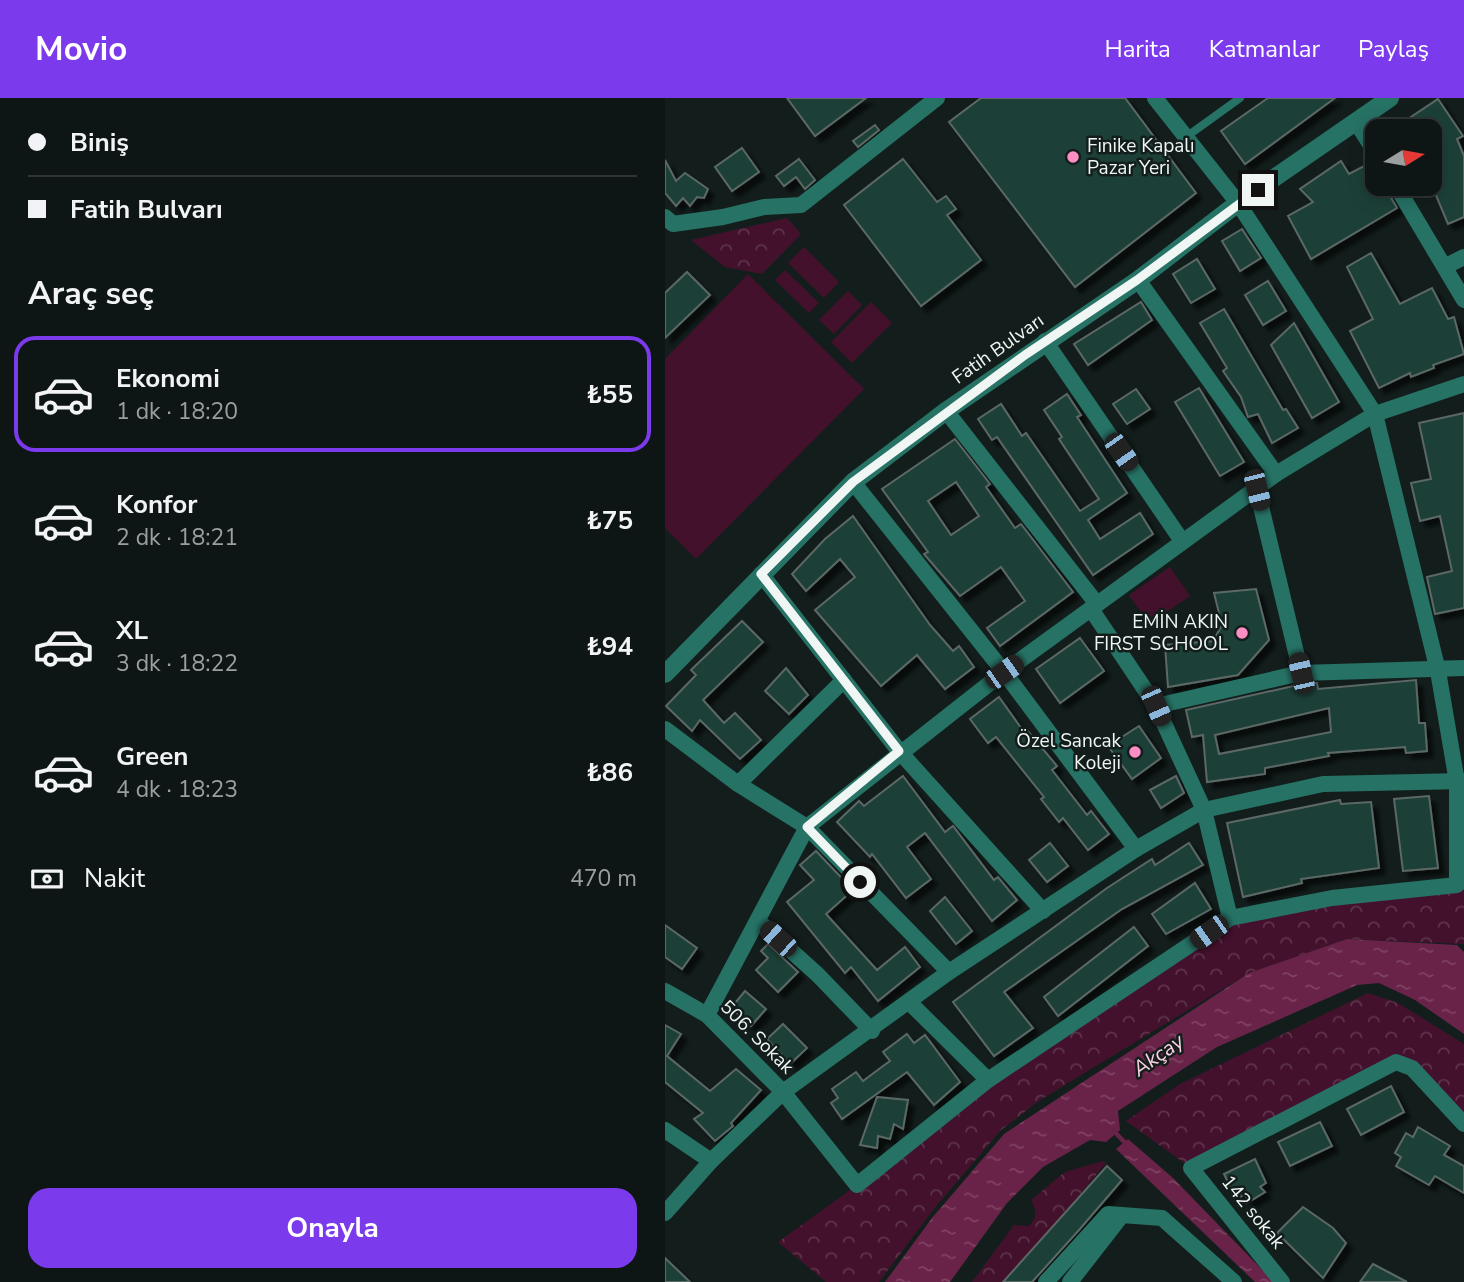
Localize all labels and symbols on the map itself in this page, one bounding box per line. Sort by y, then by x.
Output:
north arrow [1365,119,1442,196]
place label: Finike Kapalı Pazar Yeri [1087,133,1194,181]
marker: Finike Kapalı Pazar Yeri [1065,149,1081,165]
route end [1242,174,1274,206]
street label: Fatih Bulvarı [947,308,1049,390]
car [1101,429,1142,475]
car [1242,467,1273,513]
place label: EMİN AKIN FIRST SCHOOL [1094,609,1229,657]
marker: EMİN AKIN FIRST SCHOOL [1234,625,1250,641]
car [1287,650,1316,696]
car [981,651,1028,693]
car [1138,683,1175,729]
place label: Özel Sancak Koleji [1016,728,1121,776]
marker: Özel Sancak Koleji [1127,744,1143,760]
route start [844,866,876,898]
car [1186,911,1233,953]
car [756,917,801,961]
street label: 506. Sokak [714,994,800,1080]
water label: Akçay [1126,1026,1190,1083]
street label: 142 sokak [1215,1170,1291,1255]

